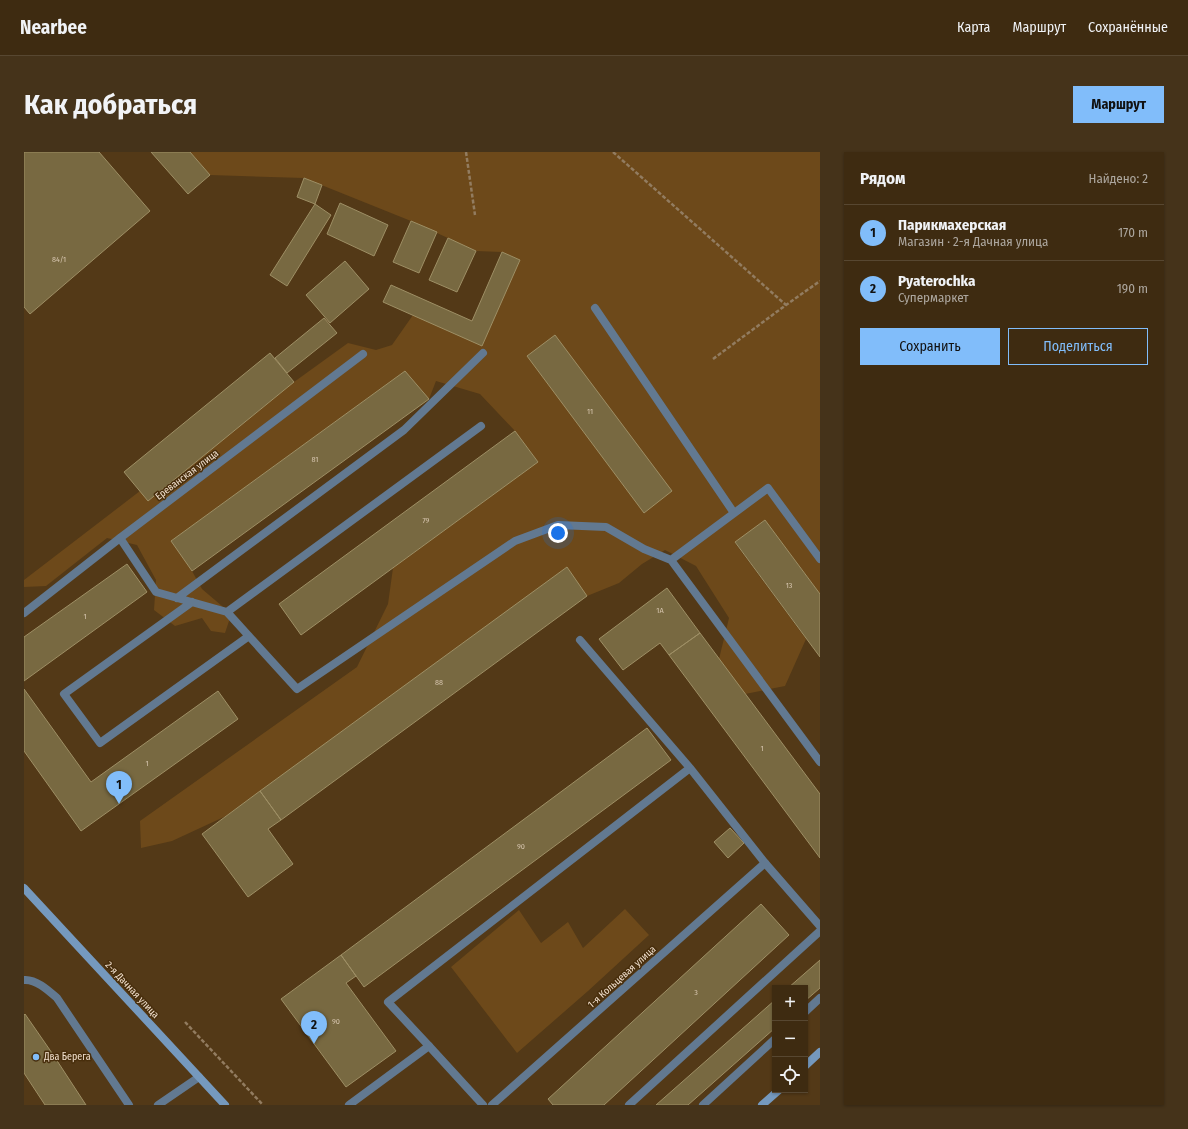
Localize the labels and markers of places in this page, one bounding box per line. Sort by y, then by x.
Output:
pin: 1 [106,771,132,804]
pin: 2 [301,1011,327,1044]
place label: Два Берега [43,1051,91,1063]
marker: Два Берега [31,1052,41,1062]

